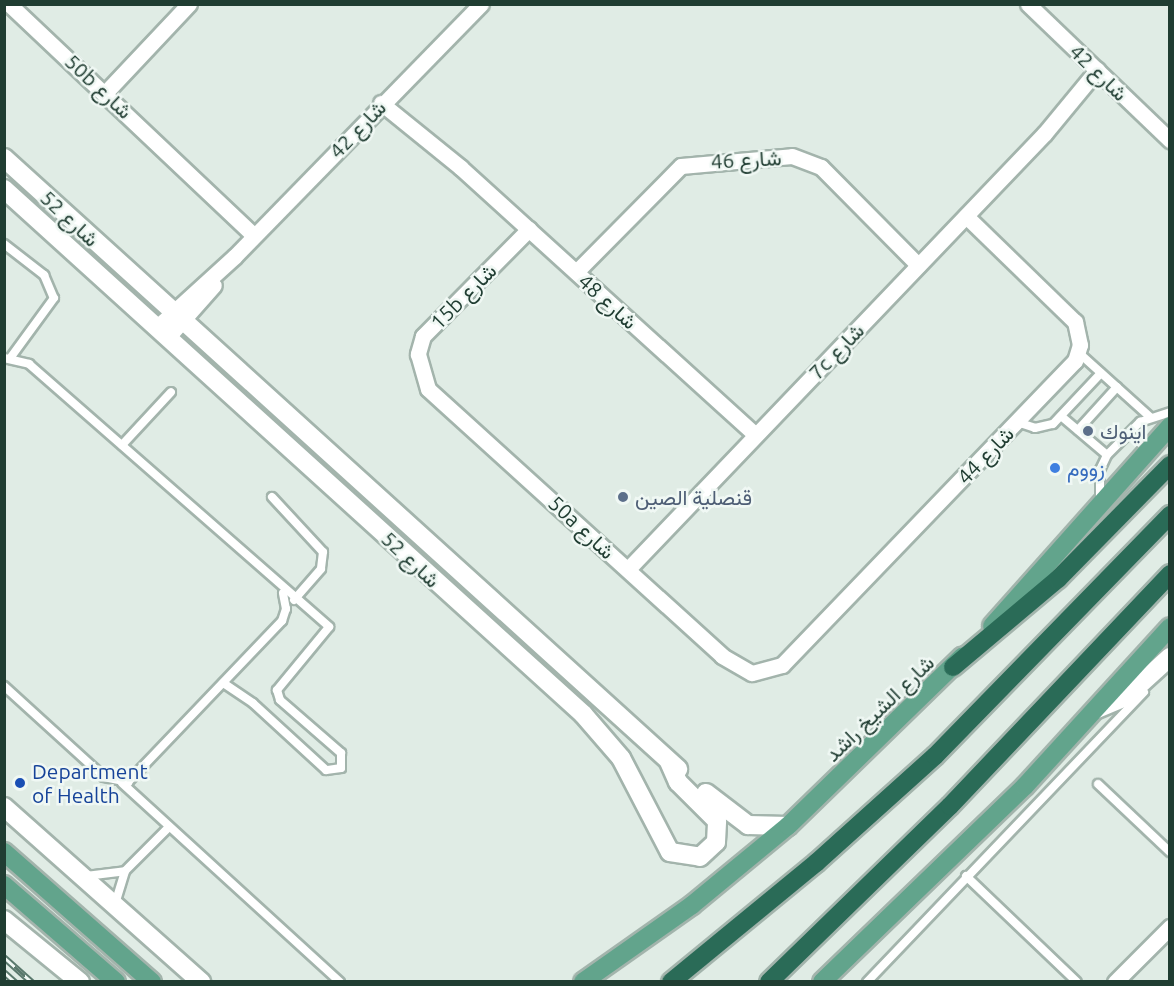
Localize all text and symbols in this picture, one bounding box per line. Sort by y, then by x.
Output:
street label: شارع 42 [1065,38,1133,106]
street label: 50b شارع [60,48,138,124]
street label: شارع 42 [323,95,391,163]
street label: شارع 46 [710,145,782,173]
street label: شارع 52 [36,185,104,251]
street label: 15b شارع [425,258,501,334]
street label: شارع 48 [573,268,643,334]
street label: 7c شارع [803,318,869,384]
place label: اينوك [1100,418,1146,444]
street label: شارع 44 [951,421,1019,489]
marker: اينوك [1081,424,1095,438]
place label: زووم [1067,455,1105,481]
marker: زووم [1048,461,1062,475]
place label: قنصلية الصين [635,484,752,510]
street label: 50a شارع [544,490,620,564]
marker: قنصلية الصين [616,490,630,504]
street label: شارع 52 [377,526,445,592]
street label: شارع الشيخ راشد [819,650,939,766]
place label: Department of Health [32,758,148,808]
marker: Department of Health [13,776,27,790]

